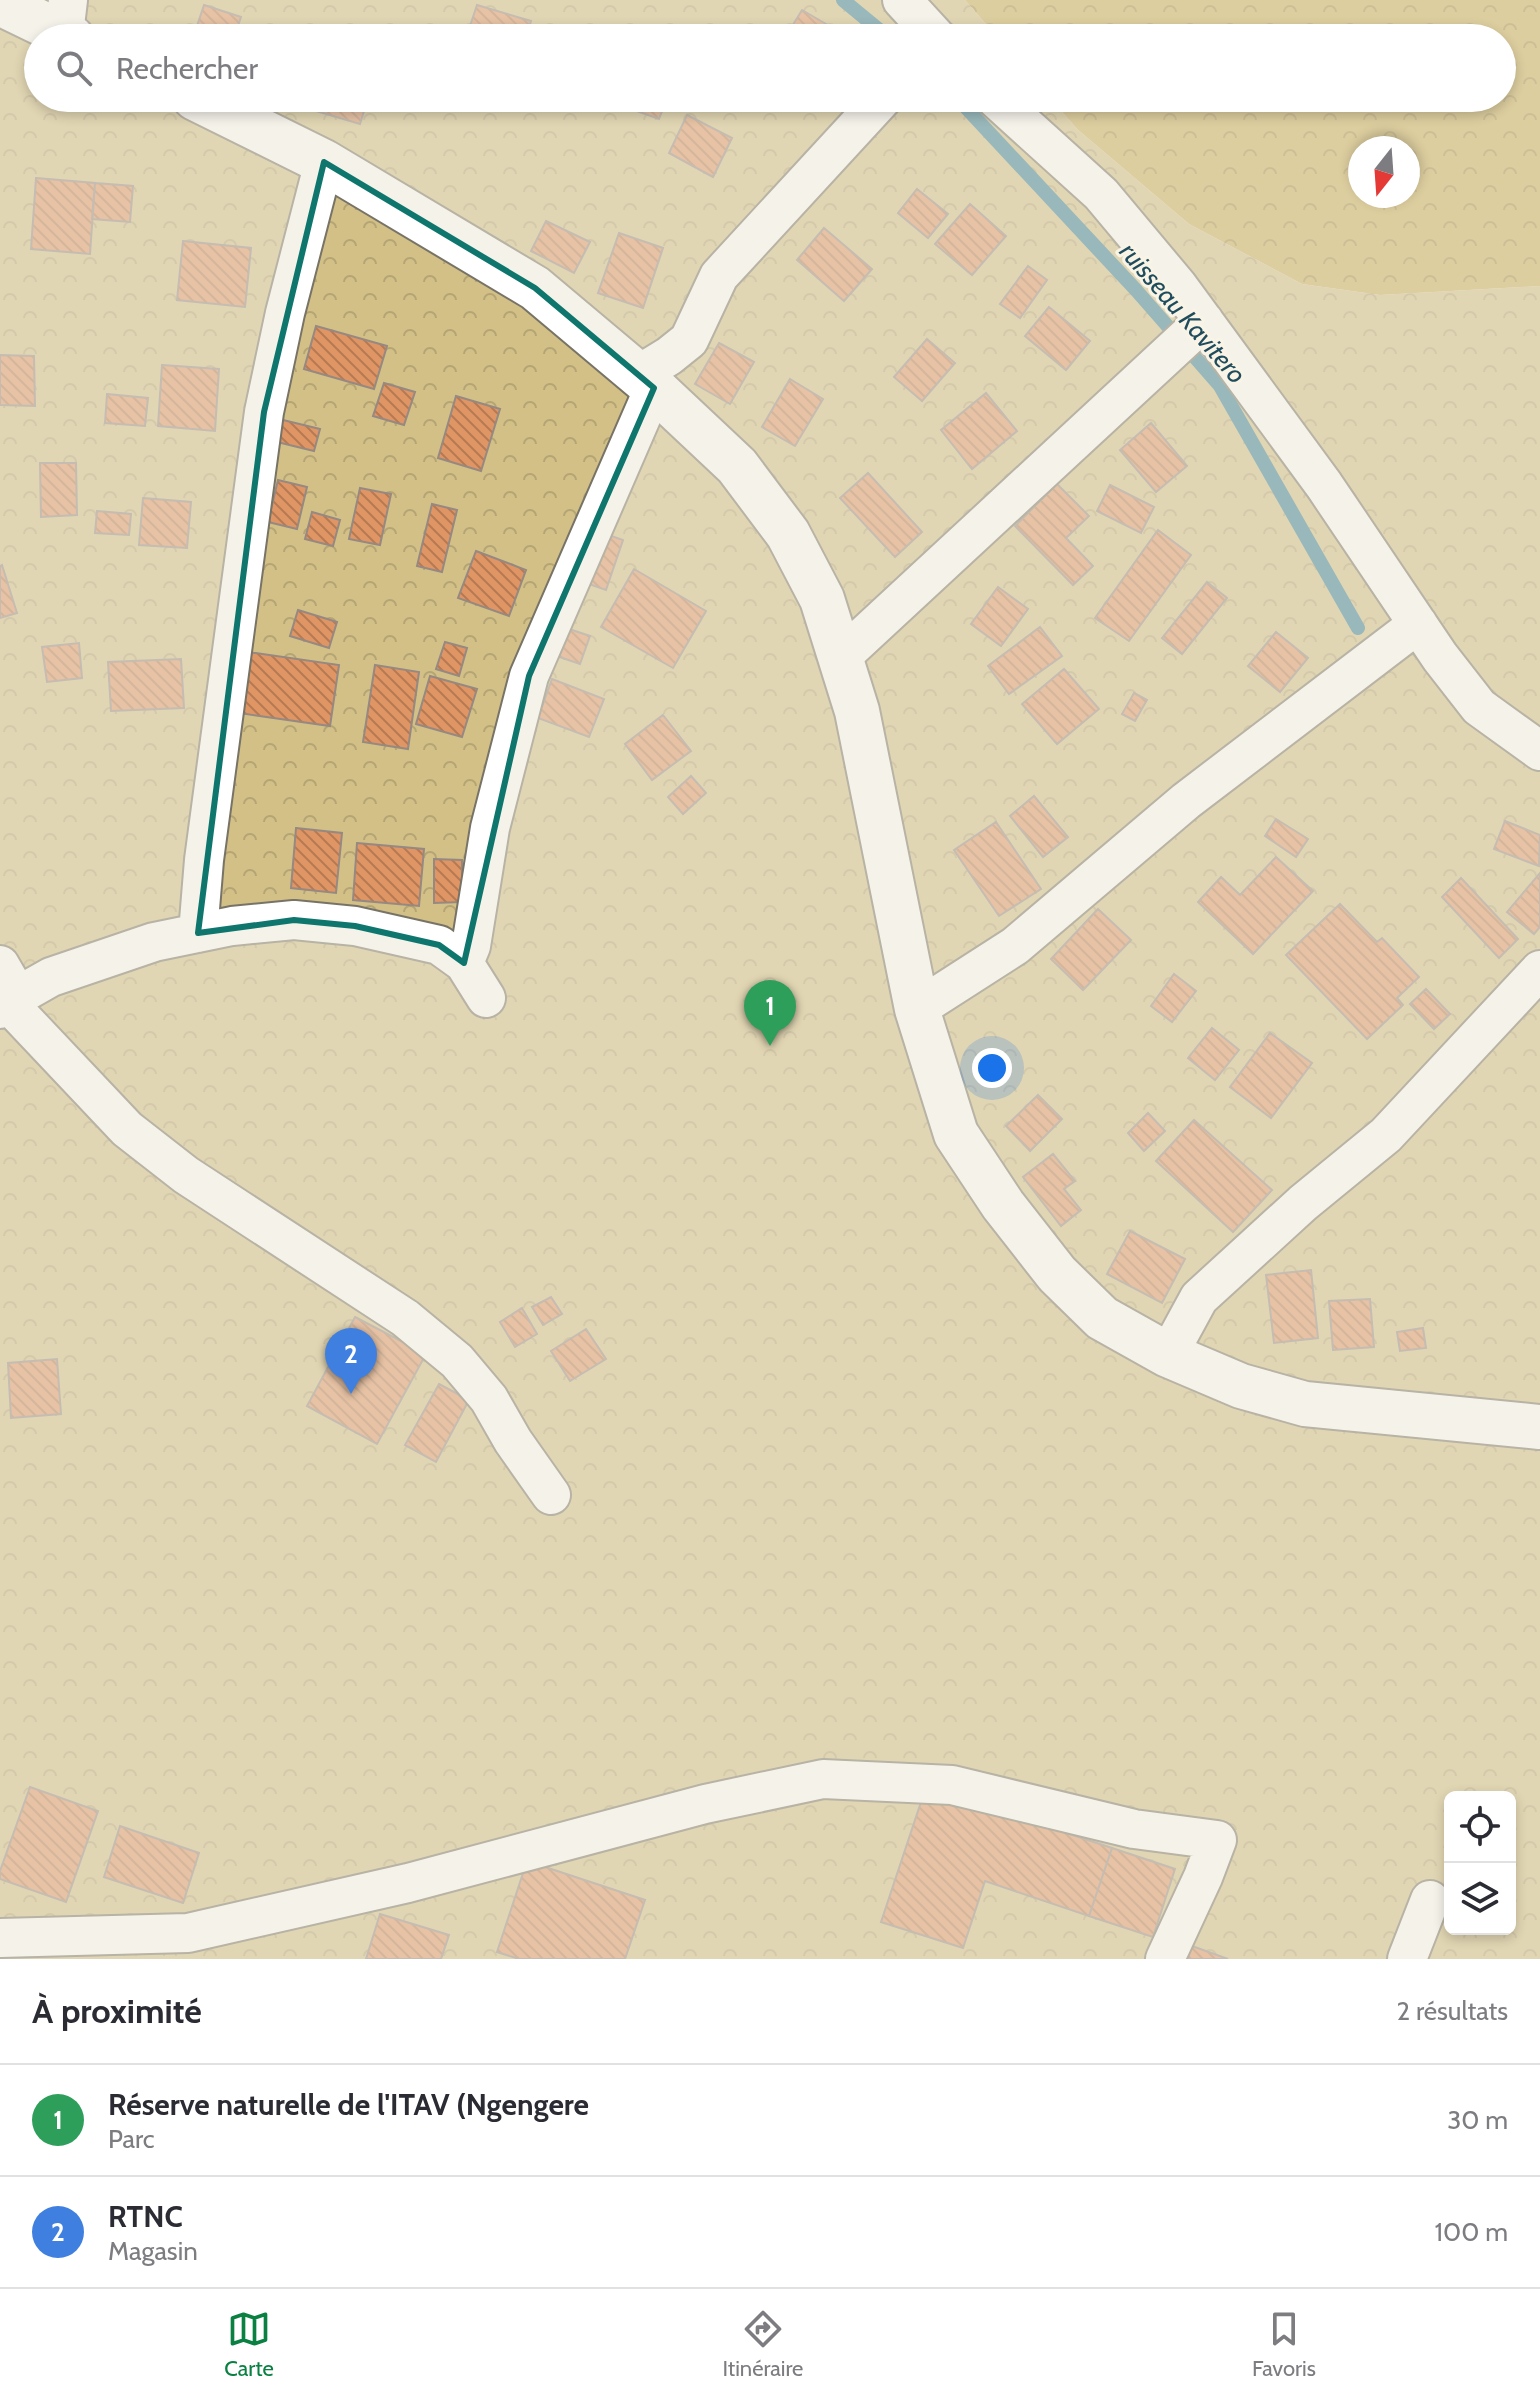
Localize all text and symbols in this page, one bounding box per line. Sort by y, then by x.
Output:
search box [24,24,1516,112]
icon: search [52,46,96,90]
text: Rechercher [116,50,258,87]
north arrow [1348,136,1420,208]
water label: ruisseau Kavitero [1113,236,1253,390]
pin: 1 [744,980,796,1046]
your location [972,1048,1012,1088]
pin: 2 [325,1328,377,1394]
map controls [1444,1791,1516,1935]
button: locate [1444,1791,1516,1863]
button: layers [1444,1863,1516,1935]
text: À proximité [32,1990,202,2032]
text: 2 résultats [1396,1995,1508,2027]
text: Réserve naturelle de l'ITAV (Ngengere [108,2086,589,2123]
text: 1 [53,2104,63,2136]
text: 30 m [1447,2104,1508,2136]
text: Parc [108,2123,155,2155]
text: RTNC [108,2198,183,2235]
text: 2 [51,2216,65,2248]
text: 100 m [1435,2216,1508,2248]
text: Magasin [108,2235,198,2267]
tab: Carte [224,2307,274,2382]
tab: Itinéraire [722,2307,803,2382]
tab: Favoris [1252,2307,1316,2382]

